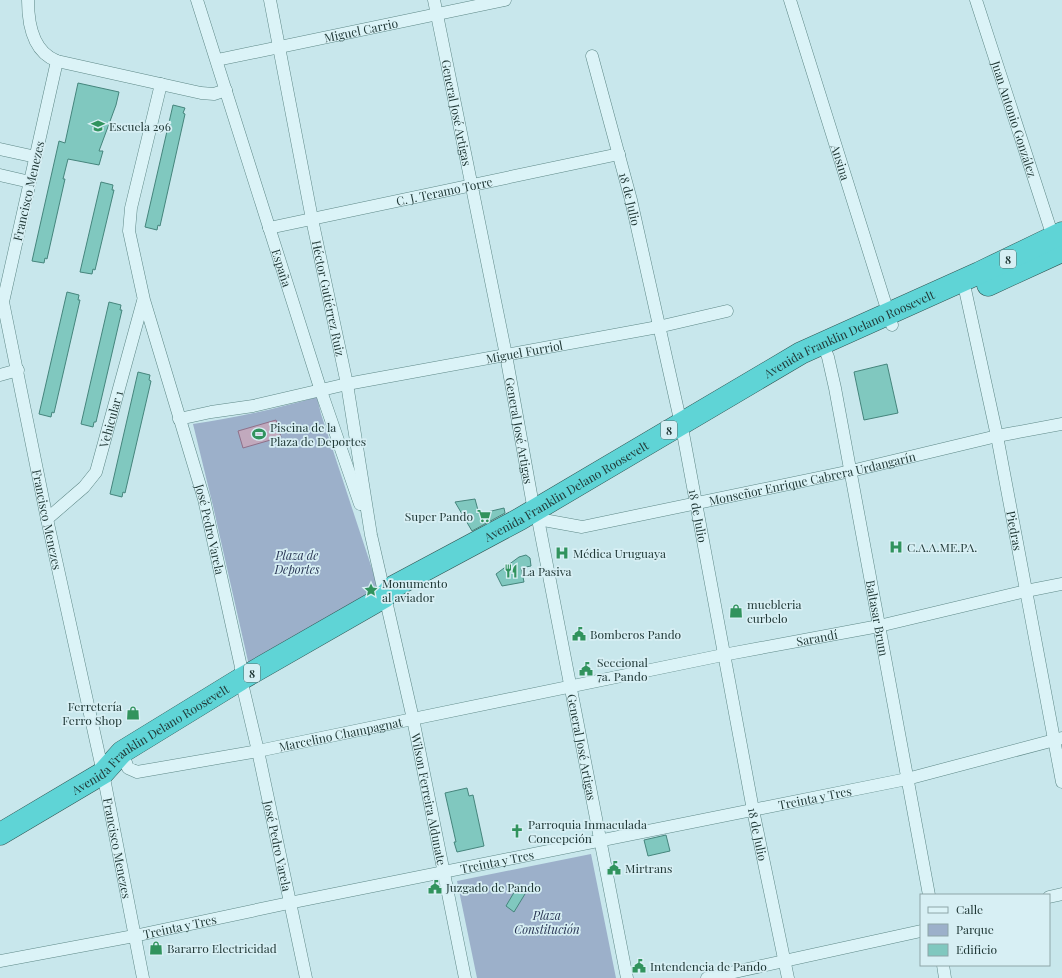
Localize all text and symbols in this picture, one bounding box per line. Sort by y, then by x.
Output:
street label: Miguel Carrio [323,14,400,45]
street label: General José Artigas [438,58,475,167]
street label: Juan Antonio González [988,58,1041,179]
school or university icon: Escuela 296 [90,118,106,134]
place label: Escuela 296 [109,118,171,134]
street label: Francisco Menezes [9,139,47,243]
street label: Ansina [827,141,854,182]
street label: 18 de Julio [616,171,645,227]
street label: C. J. Teramo Torre [394,173,494,209]
street label: Héctor Gutiérrez Ruiz [309,239,349,358]
street label: España [268,247,295,289]
road number: 8 [1000,250,1016,268]
street label: Avenida Franklin Delano Roosevelt [760,286,938,382]
street label: Miguel Furriol [485,337,565,366]
street label: General José Artigas [502,376,537,485]
street label: Vehicular 1 [95,388,126,450]
place label: Piscina de la Plaza de Deportes [270,419,366,449]
road number: 8 [661,421,677,439]
sports icon: Piscina de la Plaza de Deportes [251,426,267,442]
street label: Avenida Franklin Delano Roosevelt [480,437,652,545]
street label: Monseñor Enrique Cabrera Urdangarín [707,448,917,508]
street label: Francisco Menezes [29,468,66,571]
street label: José Pedro Varela [192,481,228,576]
street label: 18 de Julio [686,488,711,544]
place label: Super Pando [405,508,473,524]
supermarket icon: Super Pando [476,508,492,524]
street label: Piedras [1003,509,1026,552]
hospital icon: C.A.A.ME.PA. [888,539,904,555]
place label: C.A.A.ME.PA. [907,539,977,555]
hospital icon: Médica Uruguaya [554,545,570,561]
place label: Médica Uruguaya [573,545,666,561]
park label: Plaza de Deportes [273,547,320,577]
restaurant icon: La Pasiva [503,563,519,579]
place label: La Pasiva [522,563,571,579]
place label: Monumento al aviador [382,575,448,605]
street label: Baltasar Brum [863,579,893,658]
place icon: Monumento al aviador [363,582,379,598]
place label: muebleria curbelo [747,596,802,626]
shop icon: muebleria curbelo [728,603,744,619]
public building icon: Bomberos Pando [571,626,587,642]
place label: Bomberos Pando [590,626,682,642]
street label: Sarandí [795,626,839,649]
place label: Seccional 7a. Pando [597,654,648,684]
public building icon: Seccional 7a. Pando [578,661,594,677]
road number: 8 [244,664,260,682]
street label: Avenida Franklin Delano Roosevelt [68,680,232,798]
street label: General José Artigas [564,692,600,802]
place label: Ferretería Ferro Shop [62,698,122,728]
shop icon: Ferretería Ferro Shop [125,705,141,721]
street label: Marcelino Champagnat [277,713,404,755]
street label: Wilson Ferreira Aldunate [408,731,450,867]
street label: Treinta y Tres [777,782,853,813]
street label: Francisco Menezes [100,796,135,900]
street label: José Pedro Varela [260,798,295,893]
street label: 18 de Julio [745,806,771,863]
place label: Parroquia Inmaculada Concepción [528,816,647,846]
church icon: Parroquia Inmaculada Concepción [509,823,525,839]
street label: Treinta y Tres [459,846,535,876]
public building icon: Mirtrans [606,860,622,876]
place label: Mirtrans [625,860,672,876]
public building icon: Juzgado de Pando [427,879,443,895]
place label: Juzgado de Pando [445,879,541,895]
legend [920,894,1050,966]
text: Calle [956,901,983,917]
park label: Plaza Constitución [514,907,580,937]
street label: Treinta y Tres [142,911,218,942]
text: Parque [956,921,994,937]
shop icon: Bararro Electricidad [148,940,164,956]
place label: Bararro Electricidad [167,940,277,956]
text: Edificio [956,941,998,957]
public building icon: Intendencia de Pando [631,958,647,974]
place label: Intendencia de Pando [650,958,767,974]

